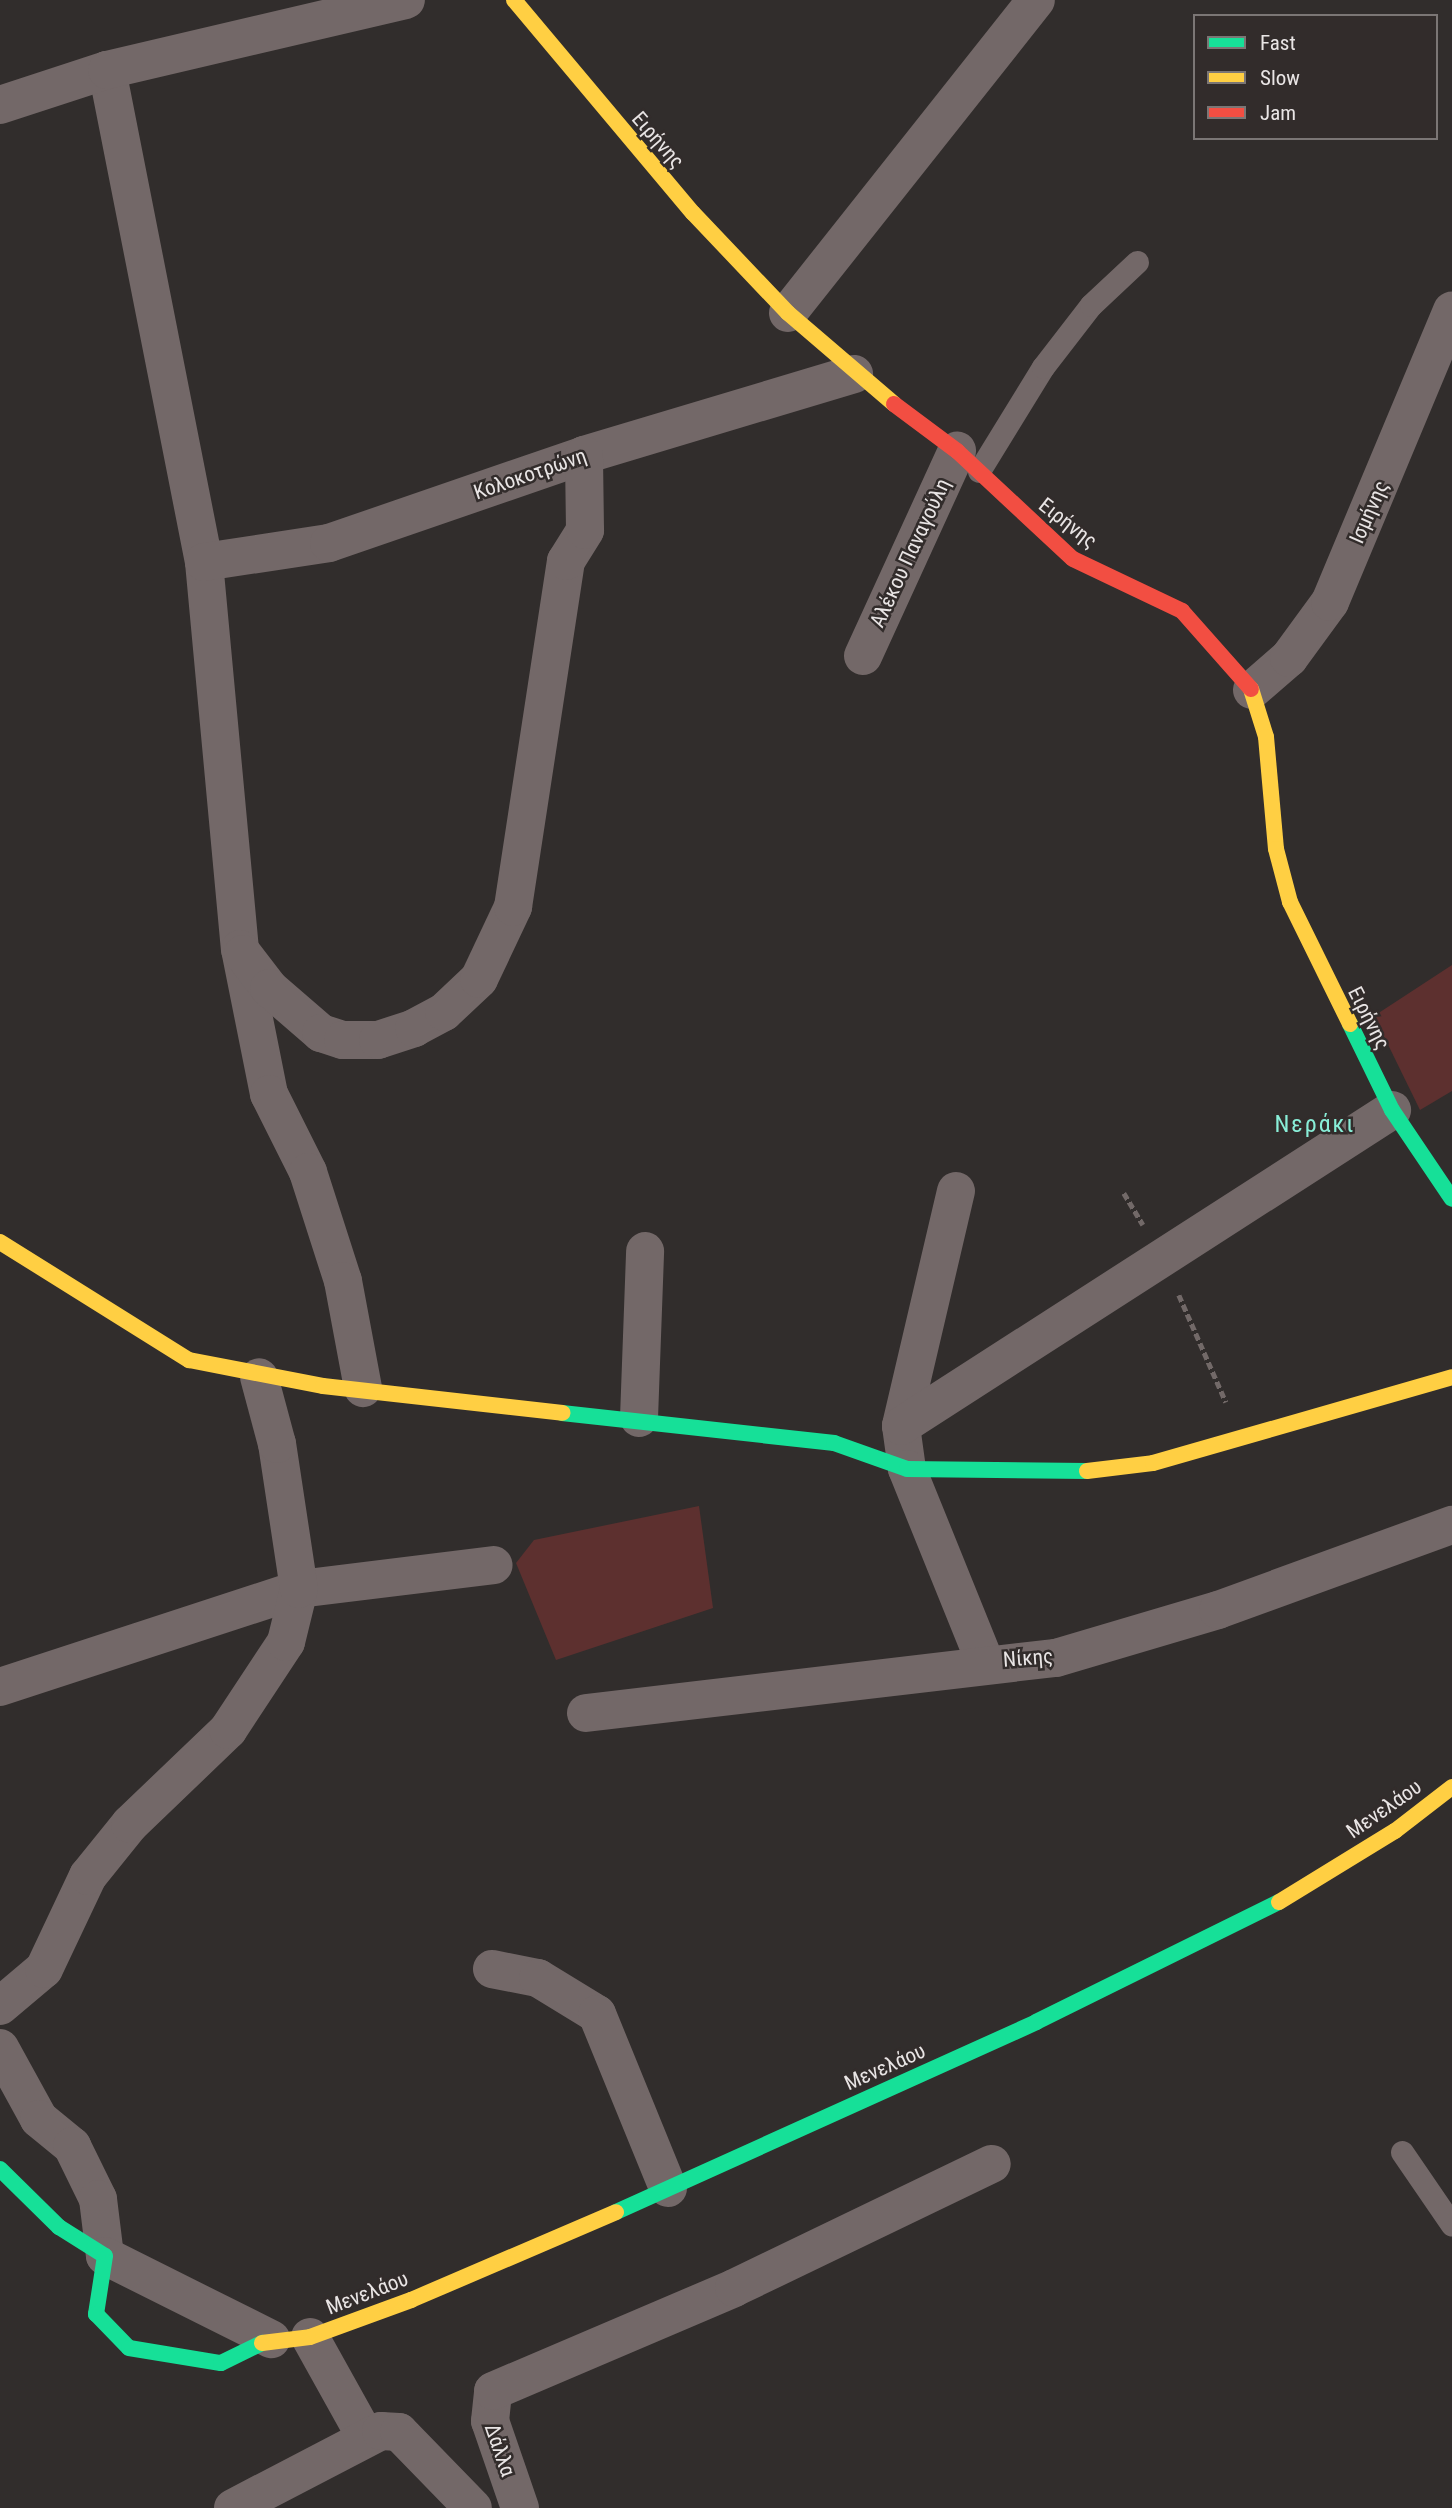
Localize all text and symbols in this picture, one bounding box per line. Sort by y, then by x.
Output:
legend [1193,14,1438,140]
text: Fast [1260,31,1296,55]
text: Slow [1260,66,1300,90]
text: Jam [1260,101,1296,125]
street label: Ειρήνης [626,106,690,174]
street label: Κολοκοτρώνη [470,443,590,505]
street label: Αλέκου Παναγούλη [864,475,956,631]
street label: Ισμήνης [1344,477,1394,547]
street label: Ειρήνης [1034,492,1102,554]
street label: Ειρήνης [1343,982,1395,1054]
district label: Νεράκι [1275,1111,1355,1139]
street label: Νίκης [1002,1644,1054,1672]
street label: Μενελάου [1342,1774,1426,1844]
street label: Μενελάου [841,2038,929,2096]
street label: Μενελάου [322,2266,412,2320]
street label: Δάλλα [479,2420,521,2480]

